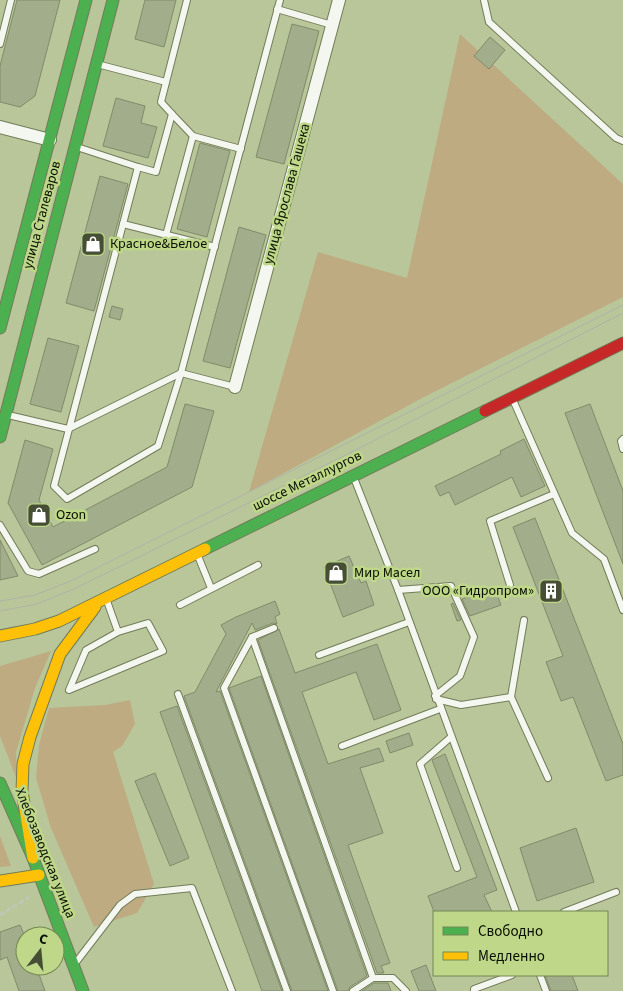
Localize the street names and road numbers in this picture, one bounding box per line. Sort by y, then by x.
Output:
street label: улица Ярослава Гашека [259,121,315,267]
street label: улица Сталеваров [18,159,66,271]
street label: шоссе Металлургов [249,446,365,516]
street label: Хлебозаводская улица [10,785,80,921]

